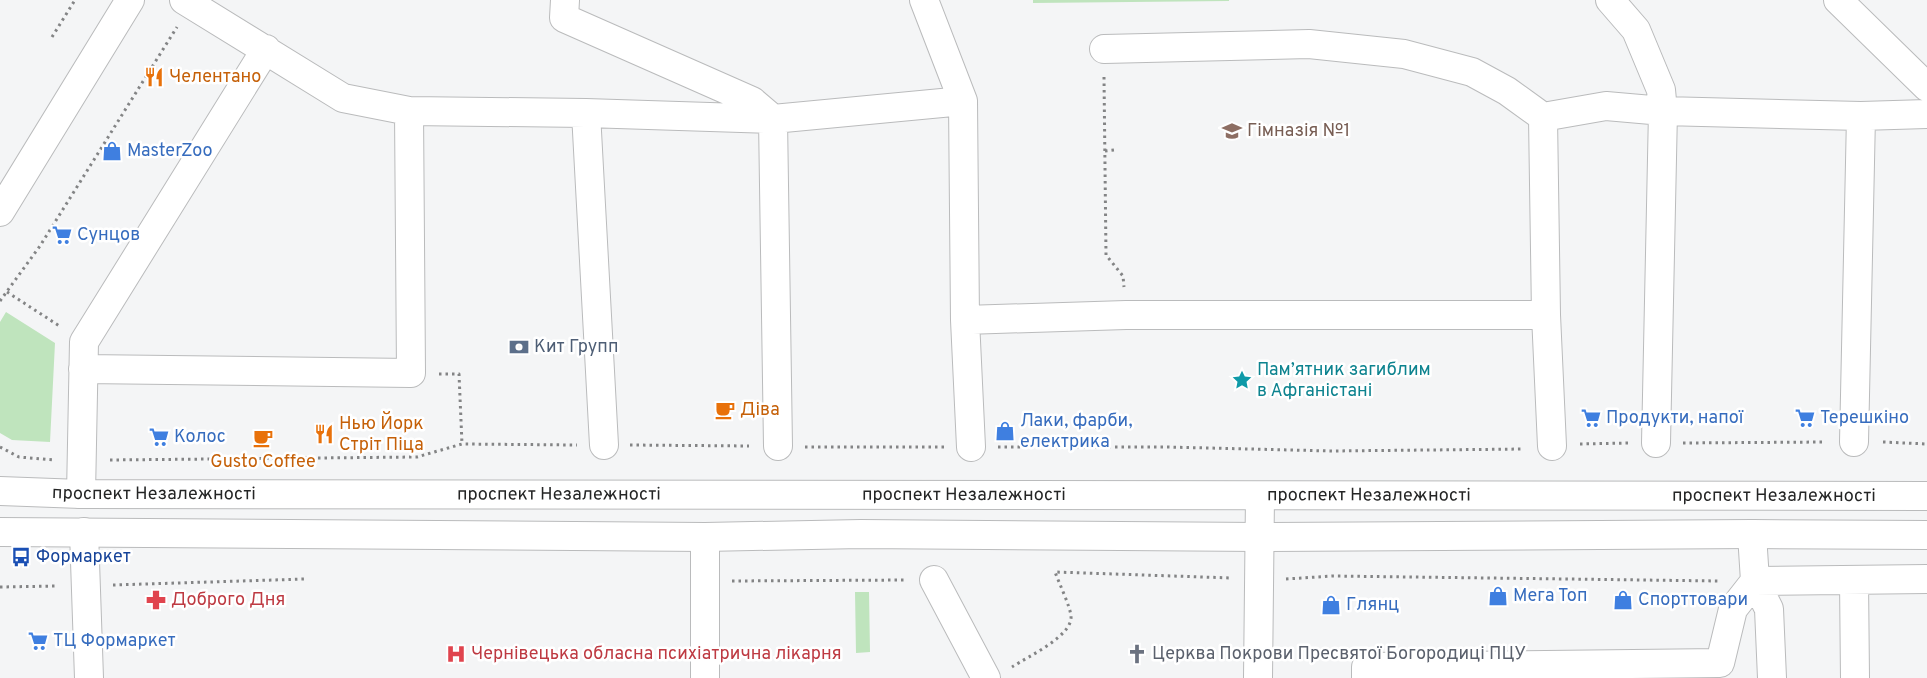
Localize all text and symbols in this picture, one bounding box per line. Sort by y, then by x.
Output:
restaurant icon: Челентано [143,66,165,88]
place label: Челентано [169,66,261,89]
school or university icon: Гімназія №1 [1221,120,1243,142]
place label: Гімназія №1 [1247,120,1350,143]
shop icon: MasterZoo [101,140,123,162]
place label: MasterZoo [127,140,213,163]
supermarket icon: Сунцов [51,224,73,246]
place label: Сунцов [77,224,140,247]
bank icon: Кит Групп [508,336,530,358]
place label: Кит Групп [534,336,618,359]
place label: Пам’ятник загиблим в Афганістані [1257,359,1431,403]
place icon: Пам’ятник загиблим в Афганістані [1231,369,1253,391]
cafe icon: Діва [714,399,736,421]
place label: Діва [740,399,780,422]
supermarket icon: Продукти, напої [1580,407,1602,429]
place label: Продукти, напої [1606,407,1744,430]
supermarket icon: Терешкіно [1794,407,1816,429]
place label: Терешкіно [1820,407,1909,430]
place label: Лаки, фарби, електрика [1020,410,1132,454]
place label: Нью Йорк Стріт Піца [339,411,424,457]
shop icon: Лаки, фарби, електрика [994,420,1016,442]
restaurant icon: Нью Йорк Стріт Піца [313,423,335,445]
supermarket icon: Колос [148,426,170,448]
place label: Колос [174,426,226,449]
cafe icon: Gusto Coffee [252,427,274,449]
place label: Gusto Coffee [210,451,316,474]
street label: проспект Незалежності [52,481,256,506]
street label: проспект Незалежності [457,483,661,506]
street label: проспект Незалежності [862,483,1066,507]
street label: проспект Незалежності [1267,484,1471,507]
street label: проспект Незалежності [1672,484,1876,507]
bus stop icon: Формаркет [10,546,32,568]
place label: Формаркет [36,546,131,569]
shop icon: Мега Топ [1487,585,1509,607]
place label: Мега Топ [1513,585,1587,608]
pharmacy icon: Доброго Дня [145,589,167,611]
place label: Доброго Дня [171,589,285,612]
shop icon: Спорттовари [1612,589,1634,611]
place label: Спорттовари [1638,589,1748,612]
shop icon: Глянц [1320,594,1342,616]
place label: Глянц [1346,594,1399,617]
supermarket icon: ТЦ Формаркет [27,630,49,652]
place label: ТЦ Формаркет [53,630,176,653]
hospital icon: Чернівецька обласна психіатрична лікарня [445,643,467,665]
place label: Чернівецька обласна психіатрична лікарня [471,643,842,666]
church icon: Церква Покрови Пресвятої Богородиці ПЦУ [1126,643,1148,665]
place label: Церква Покрови Пресвятої Богородиці ПЦУ [1152,643,1526,666]

